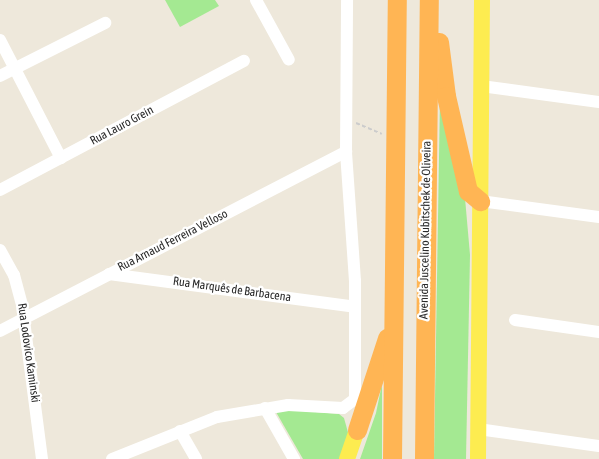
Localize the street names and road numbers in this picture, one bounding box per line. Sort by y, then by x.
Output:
street label: Rua Lauro Grein [88,103,156,149]
street label: Avenida Juscelino Kubitschek de Oliveira [417,141,435,319]
street label: Rua Arnaud Ferreira Velloso [116,207,230,275]
street label: Rua Marquês de Barbacena [172,275,292,305]
street label: Rua Lodovico Kaminski [14,302,42,404]

